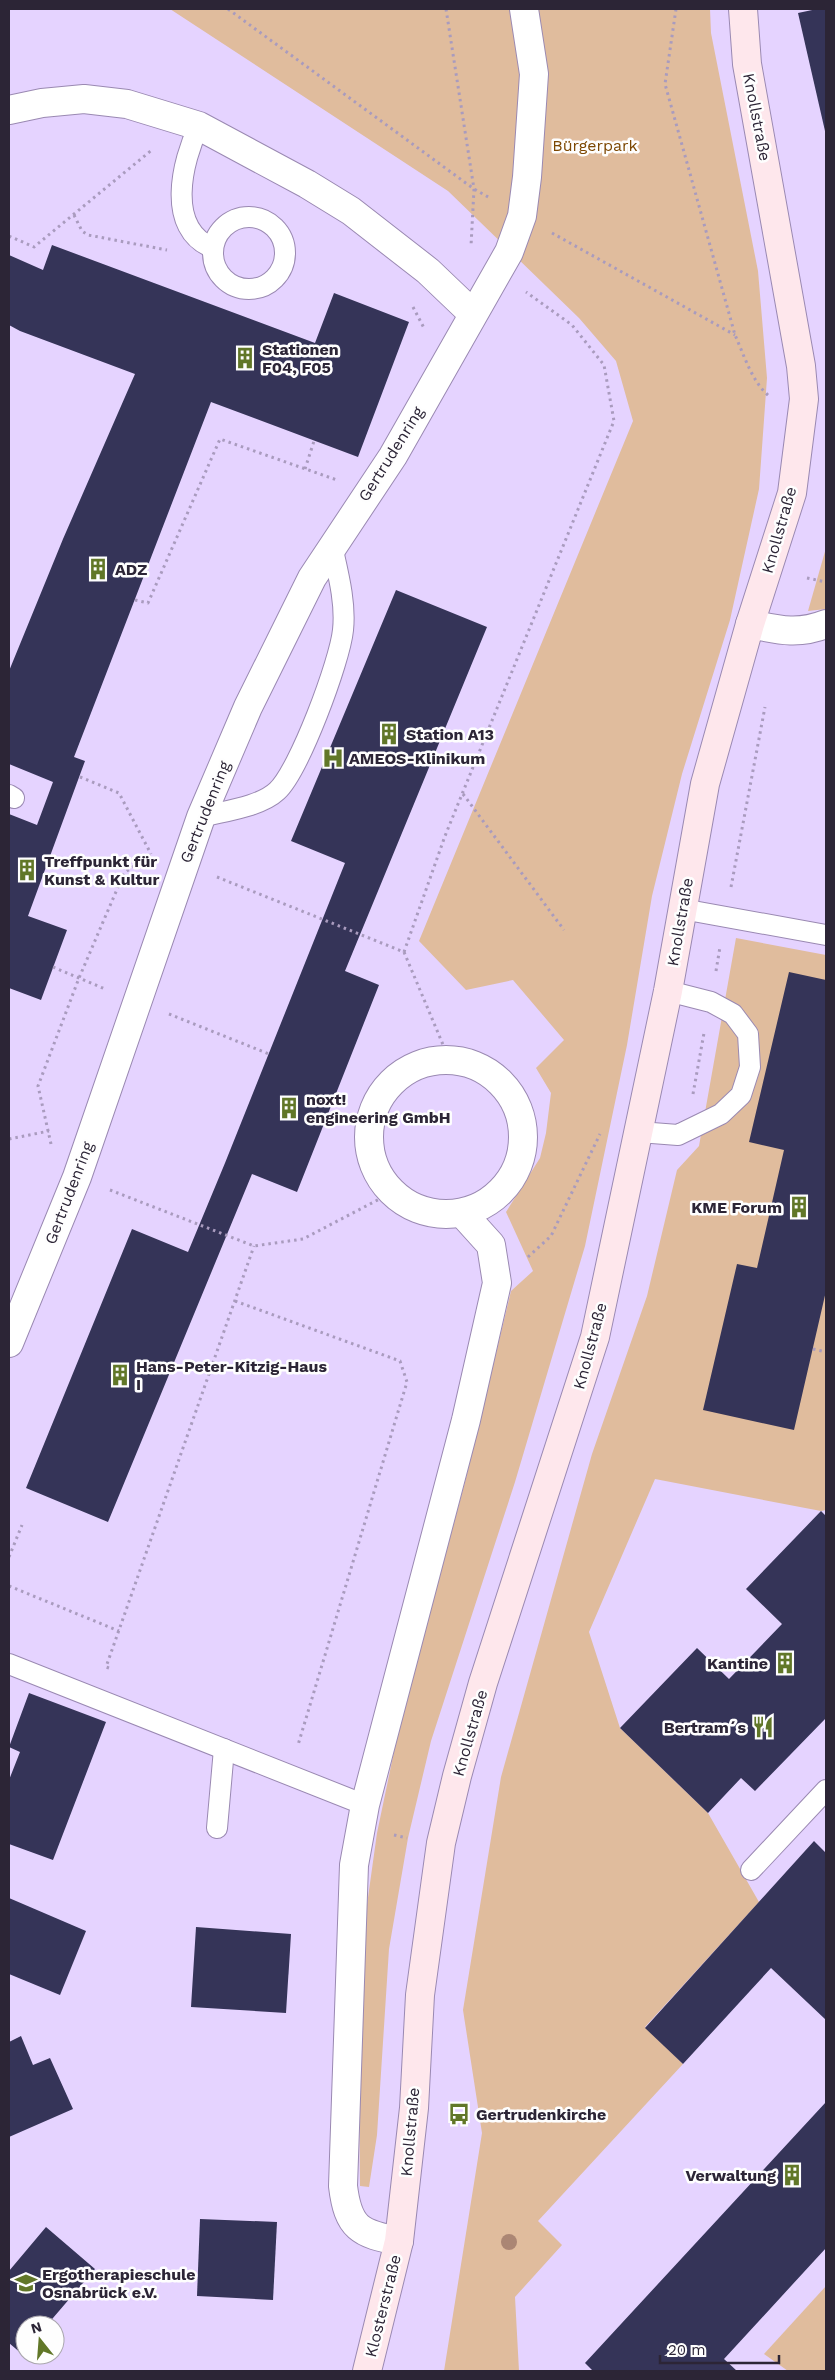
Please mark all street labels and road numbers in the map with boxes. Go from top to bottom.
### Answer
street label: Knollstraße [739,71,775,163]
street label: Gertrudenring [354,403,428,505]
street label: Knollstraße [758,484,800,576]
street label: Gertrudenring [176,758,234,866]
street label: Knollstraße [663,876,697,968]
street label: Gertrudenring [41,1139,97,1247]
street label: Knollstraße [569,1300,611,1392]
street label: Knollstraße [449,1687,491,1779]
street label: Knollstraße [397,2087,423,2177]
street label: Klosterstraße [361,2253,405,2359]

